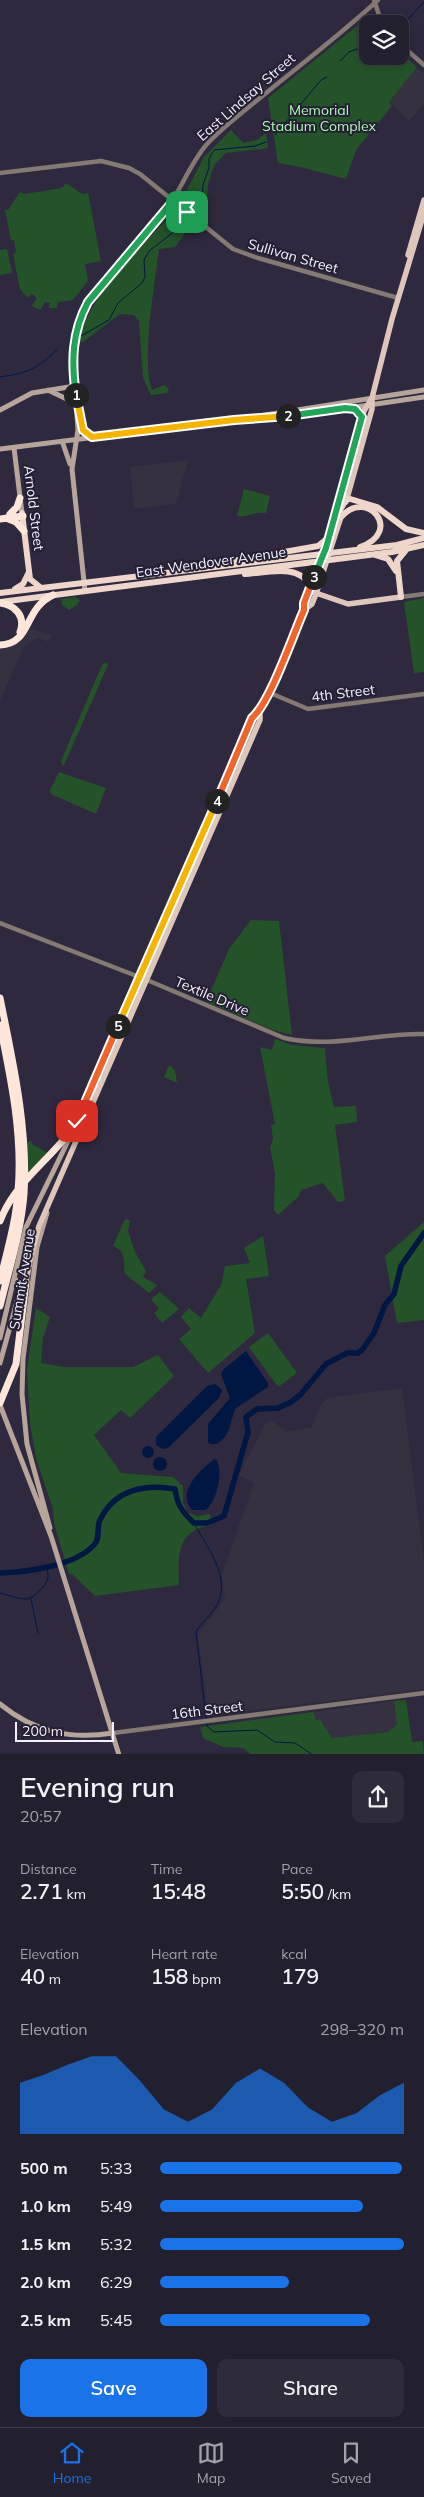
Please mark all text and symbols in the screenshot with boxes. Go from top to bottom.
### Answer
map controls [359,15,409,65]
button: layers [359,15,409,65]
street label: East Lindsay Street [193,49,299,145]
park label: Memorial Stadium Complex [262,101,376,135]
pin [166,191,208,233]
icon: arrive [173,198,201,226]
street label: Sullivan Street [246,235,340,278]
pin: 1 [64,382,88,408]
text: 1 [72,386,81,404]
pin: 2 [276,404,300,428]
text: 2 [284,407,293,425]
street label: Arnold Street [20,464,48,552]
street label: East Wendover Avenue [135,543,287,581]
pin: 3 [302,564,326,590]
text: 3 [310,568,319,586]
street label: 4th Street [310,680,376,706]
pin: 4 [204,788,230,814]
text: 4 [213,792,222,810]
street label: Textile Drive [172,972,252,1020]
pin: 5 [106,1014,130,1038]
text: 5 [114,1017,123,1035]
pin [56,1100,98,1142]
icon: check [63,1107,91,1135]
street label: Summit Avenue [5,1227,39,1331]
street label: 16th Street [170,1697,244,1723]
scale bar [15,1720,114,1743]
text: 200 m [22,1722,63,1740]
text: Evening run [20,1769,175,1804]
button: share [352,1771,404,1823]
text: 20:57 [20,1806,62,1826]
text: Distance [20,1860,77,1878]
text: Time [151,1860,182,1878]
text: Pace [281,1860,313,1878]
text: 2.71 [20,1878,63,1904]
text: 15:48 [151,1878,206,1904]
text: 5:50 [281,1878,324,1904]
text: km [63,1885,86,1903]
text: /km [324,1885,351,1903]
text: Elevation [20,1945,79,1963]
text: Heart rate [151,1945,217,1963]
text: kcal [281,1945,307,1963]
text: 40 [20,1963,45,1989]
text: 158 [151,1963,188,1989]
text: 179 [281,1963,319,1989]
text: m [45,1970,61,1988]
text: bpm [188,1970,221,1988]
text: Elevation [20,2019,88,2039]
text: 298–320 m [320,2019,404,2039]
text: 500 m [20,2158,68,2178]
text: 5:33 [100,2158,132,2178]
text: 1.0 km [20,2196,71,2216]
text: 5:49 [100,2196,132,2216]
text: 1.5 km [20,2234,71,2254]
text: 5:32 [100,2234,132,2254]
text: 2.0 km [20,2272,71,2292]
text: 6:29 [100,2272,132,2292]
text: 2.5 km [20,2310,71,2330]
text: 5:45 [100,2310,132,2330]
button: Save [20,2359,207,2417]
button: Share [217,2359,404,2417]
tab: Home [53,2439,91,2487]
tab: Map [197,2439,226,2487]
tab: Saved [331,2439,371,2487]

